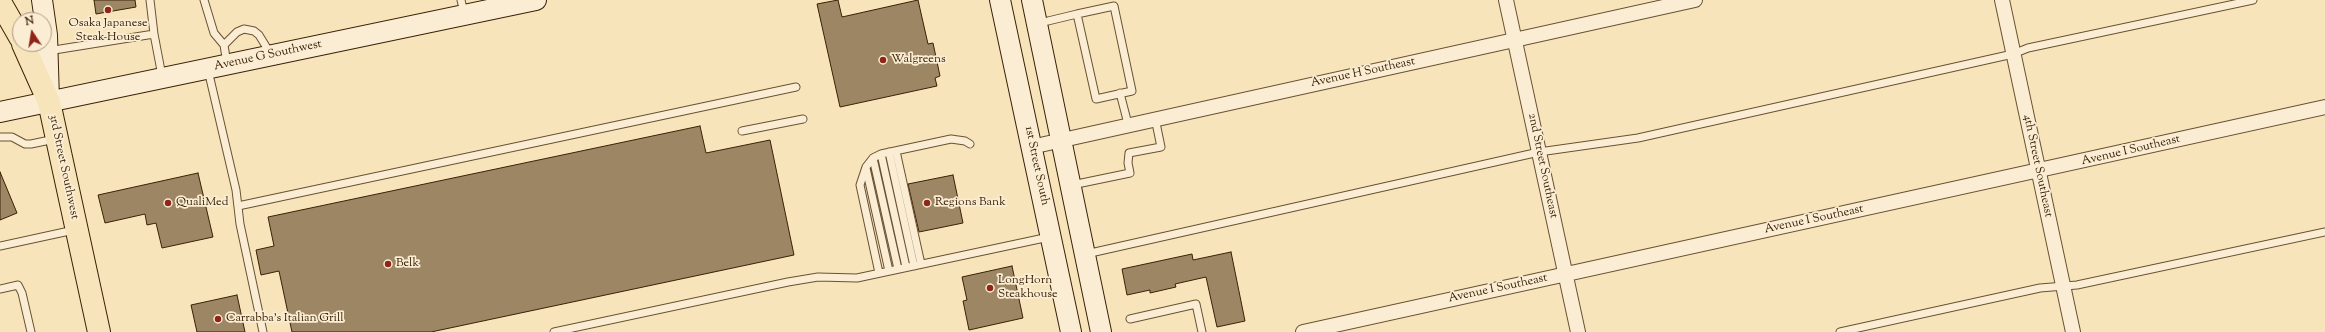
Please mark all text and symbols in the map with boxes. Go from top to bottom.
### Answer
marker: Osaka Japanese Steak House [103,5,113,15]
north arrow [12,12,52,52]
text: N [24,13,36,30]
place label: Osaka Japanese Steak House [68,17,148,45]
street label: Avenue G Southwest [213,38,323,74]
place label: Walgreens [891,53,946,67]
marker: Walgreens [878,55,888,65]
street label: Avenue H Southeast [1310,55,1416,91]
street label: 2nd Street Southeast [1524,112,1560,220]
street label: 3rd Street Southwest [45,113,81,221]
street label: 4th Street Southeast [2019,113,2055,219]
street label: 1st Street South [1021,125,1051,207]
street label: Avenue I Southeast [2080,133,2182,169]
place label: QualiMed [176,196,228,210]
place label: Regions Bank [935,196,1006,210]
marker: QualiMed [163,198,173,208]
marker: Regions Bank [922,198,932,208]
street label: Avenue I Southeast [1763,202,1865,238]
place label: Belk [396,257,419,271]
marker: Belk [383,259,393,269]
street label: Avenue I Southeast [1447,271,1549,307]
place label: LongHorn Steakhouse [998,274,1058,302]
marker: LongHorn Steakhouse [985,283,995,293]
place label: Carrabba's Italian Grill [226,312,344,326]
marker: Carrabba's Italian Grill [213,314,223,324]

